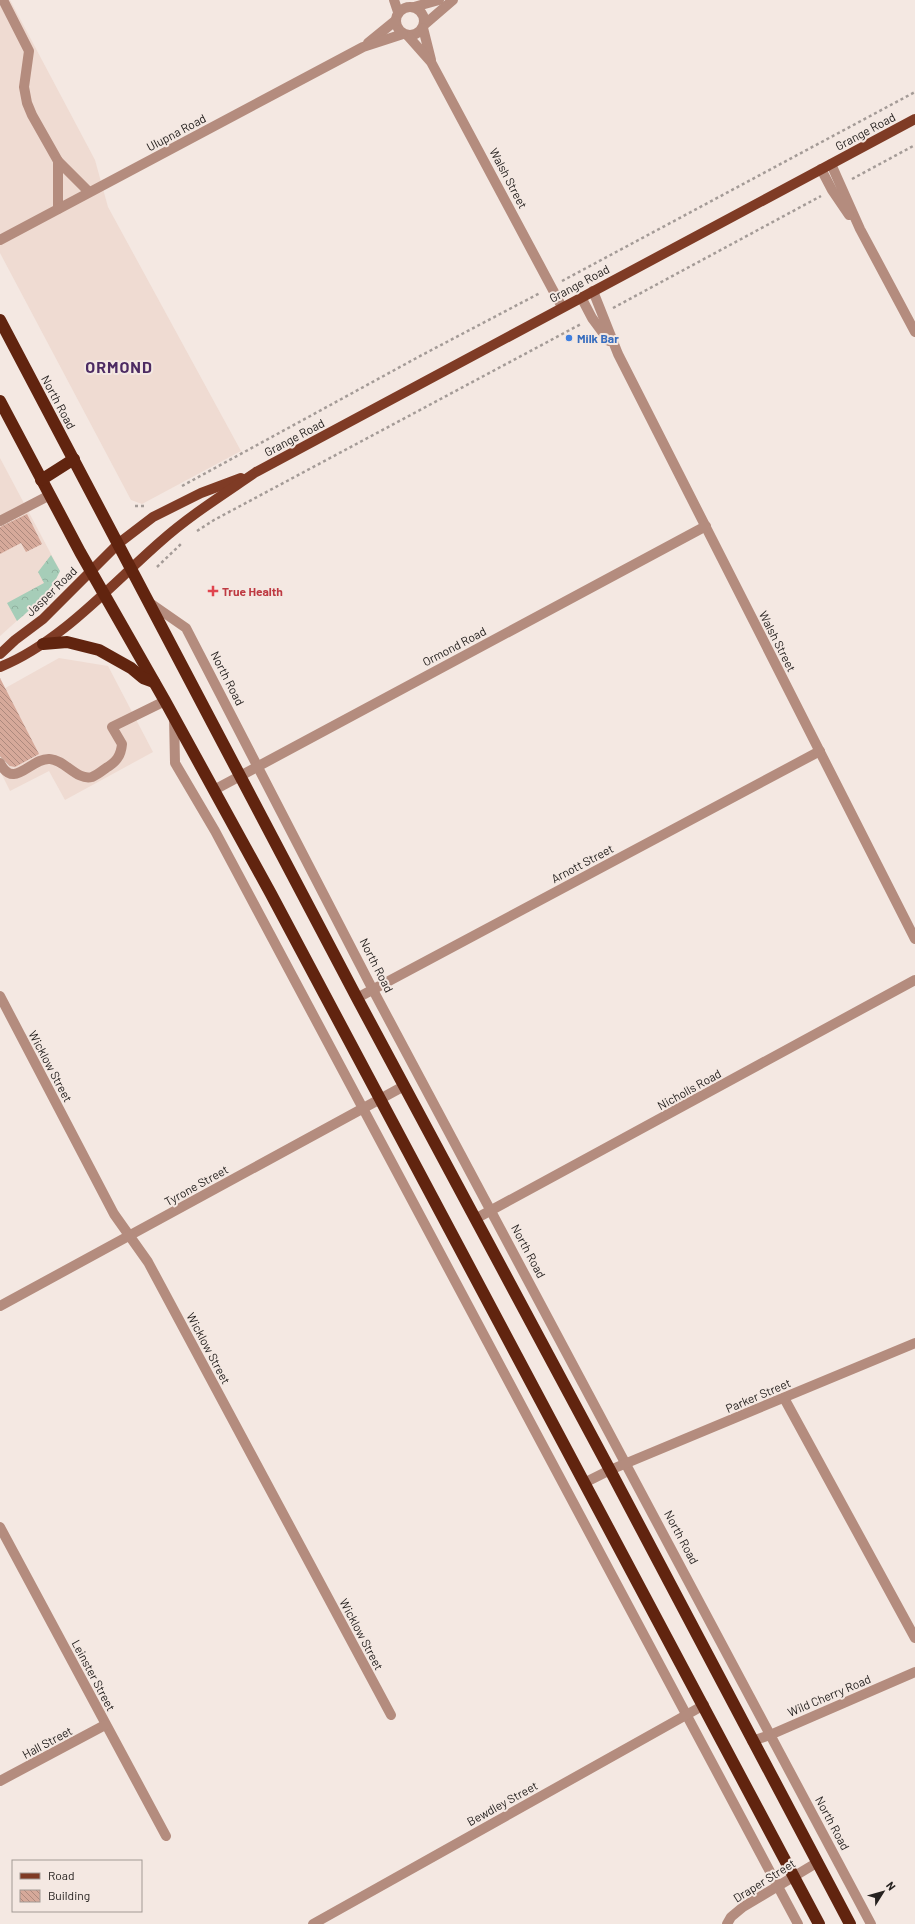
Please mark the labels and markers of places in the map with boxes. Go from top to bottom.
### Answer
place label: Milk Bar [577,331,619,345]
marker: Milk Bar [564,333,574,343]
place label: True Health [222,584,283,598]
marker: True Health [207,585,219,597]

